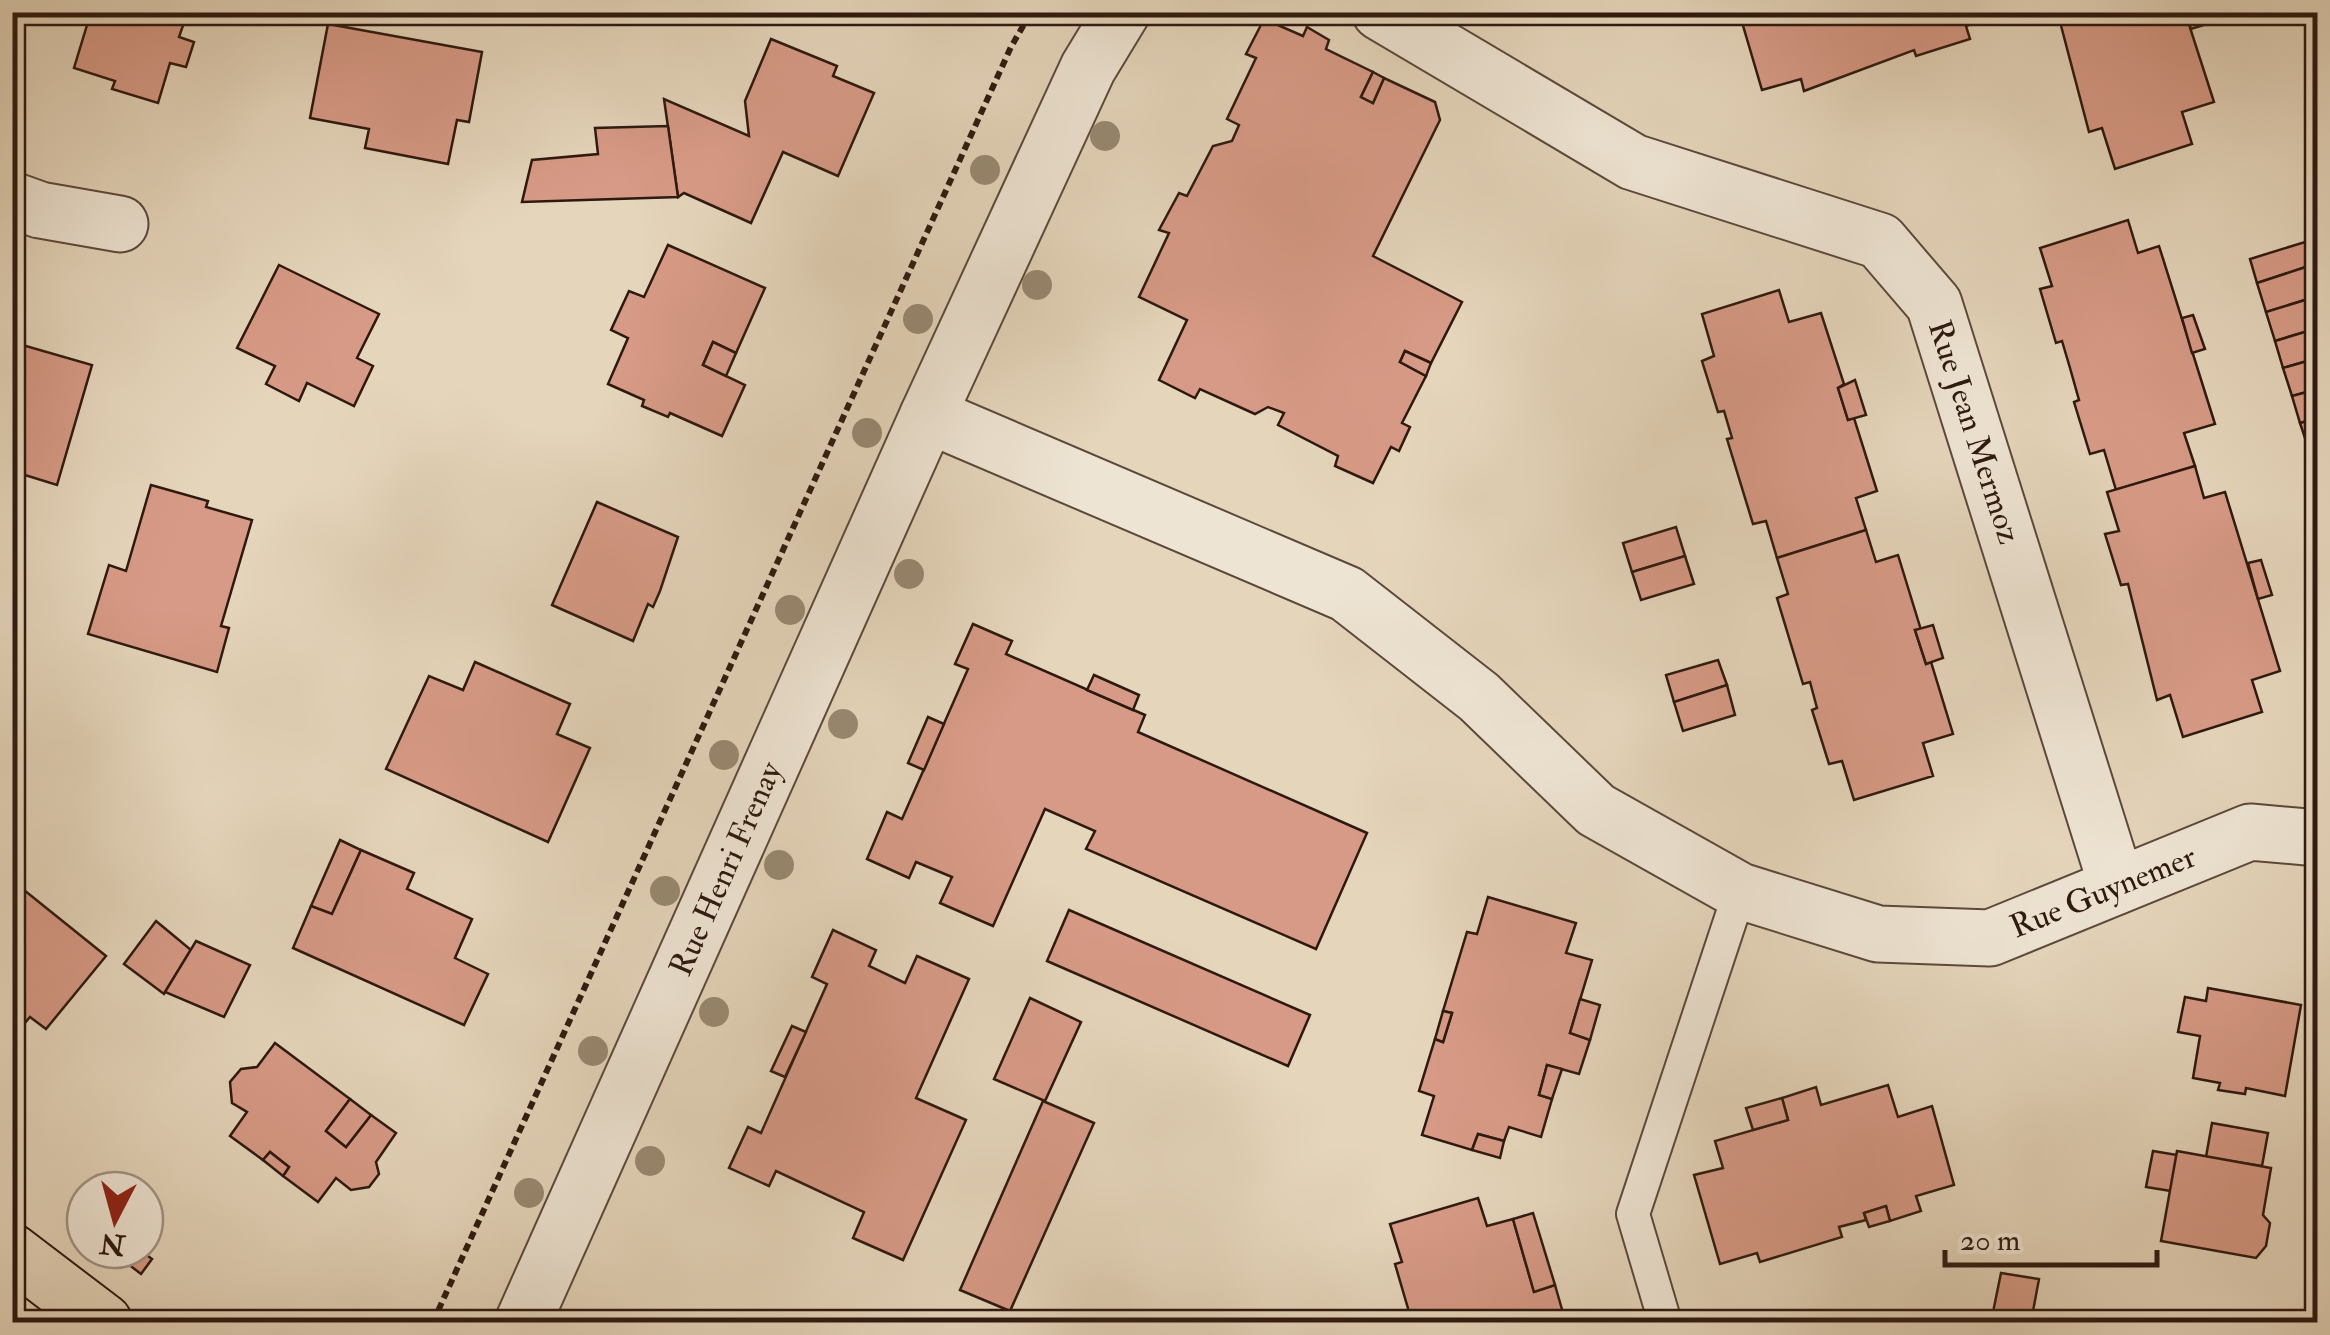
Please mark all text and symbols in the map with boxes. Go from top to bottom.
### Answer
street label: Rue Jean Mermoz [1919,315,2029,549]
street label: Rue Henri Frenay [661,755,791,982]
street label: Rue Guynemer [2004,837,2202,947]
north arrow [65,1170,165,1270]
scale bar [1945,1205,2158,1267]
text: 20 m [1960,1222,2020,1259]
text: N [97,1225,128,1262]

